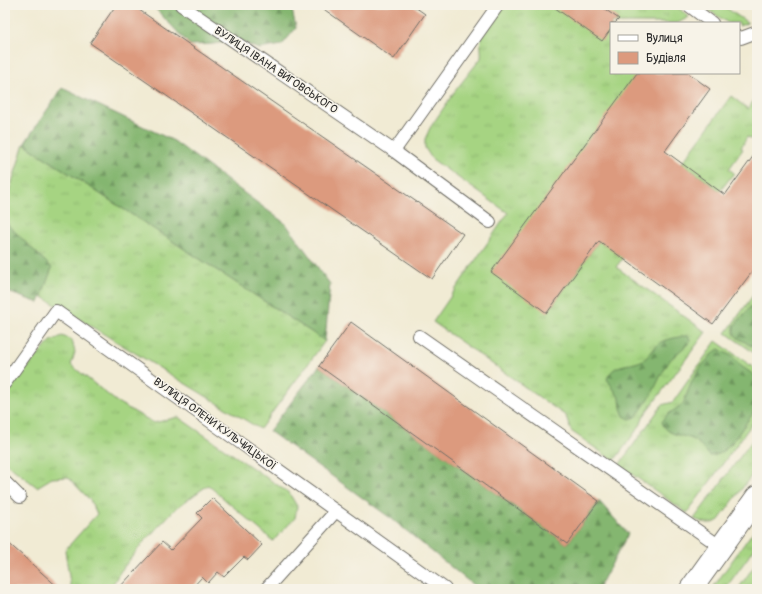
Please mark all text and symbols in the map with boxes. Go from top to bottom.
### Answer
legend [610,22,740,74]
street label: ВУЛИЦЯ ІВАНА ВИГОВСЬКОГО [212,24,340,116]
text: Вулиця [646,31,683,46]
text: Будівля [646,51,686,66]
street label: ВУЛИЦЯ ОЛЕНИ КУЛЬЧИЦЬКОЇ [151,375,279,473]

